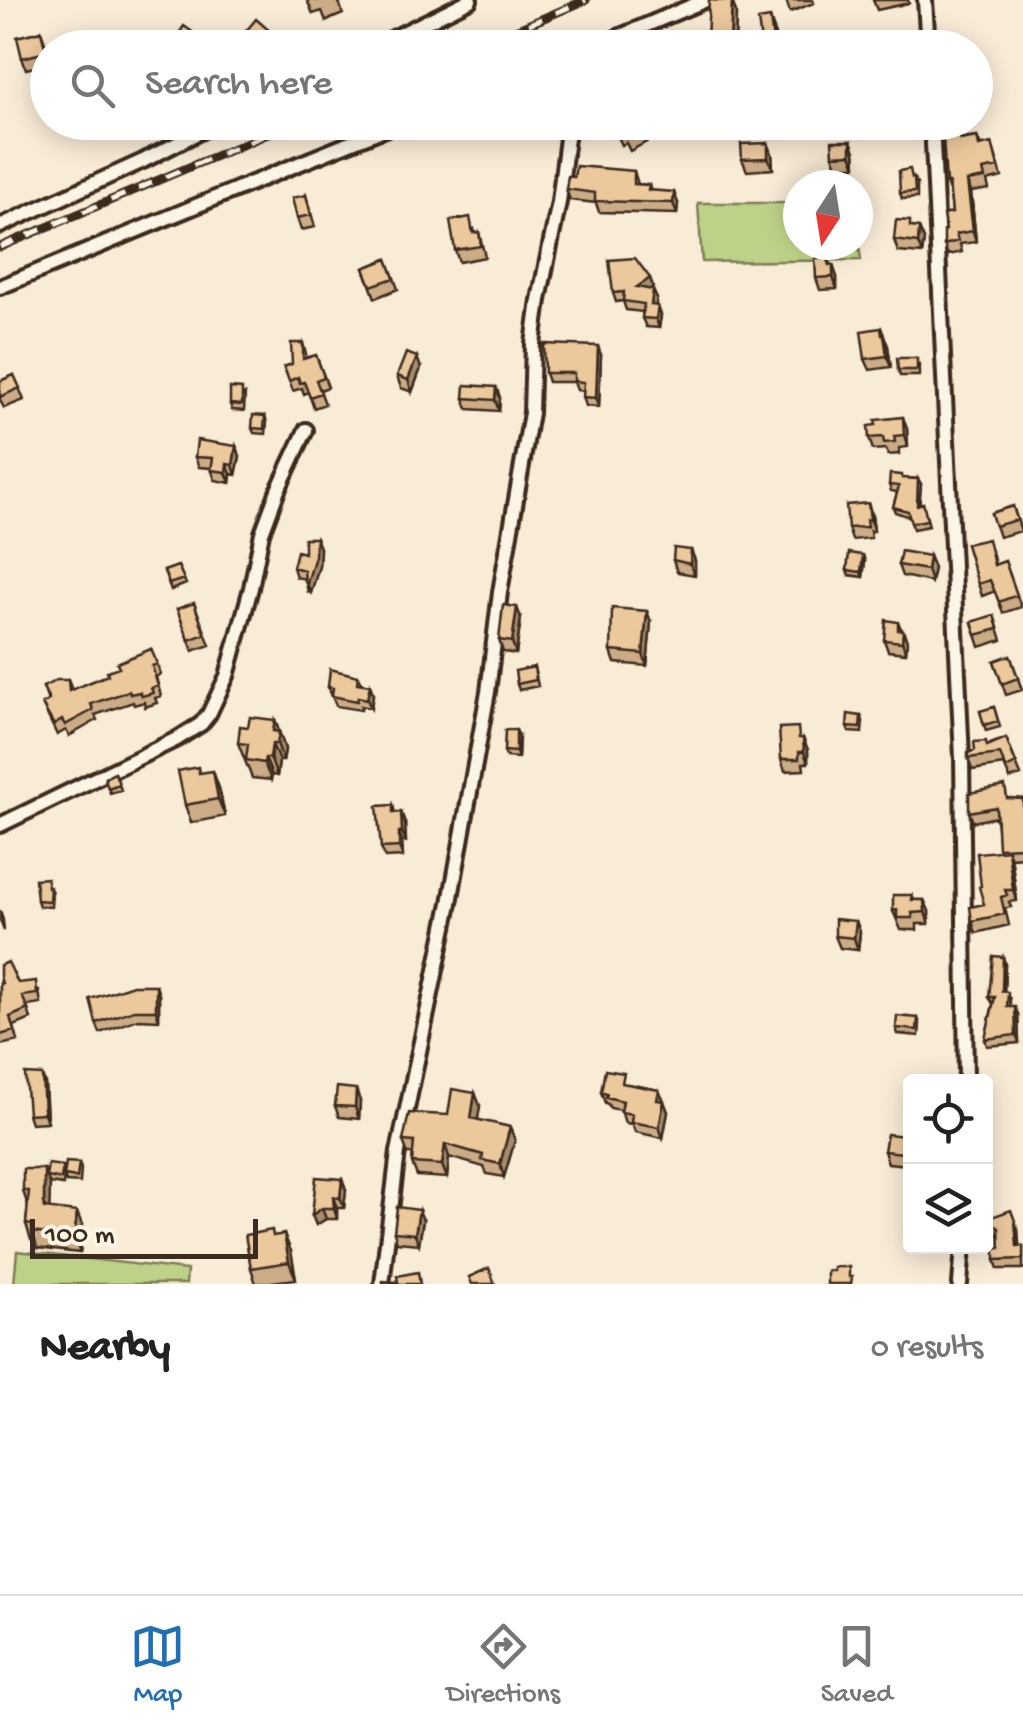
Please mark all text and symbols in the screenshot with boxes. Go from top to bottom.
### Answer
search box [30,30,993,140]
icon: search [65,58,120,113]
text: Search here [145,63,332,107]
north arrow [783,170,873,260]
map controls [903,1074,993,1254]
button: locate [903,1074,993,1164]
button: layers [903,1164,993,1254]
scale bar [30,1214,258,1258]
text: 100 m [45,1220,115,1253]
text: Nearby [40,1325,170,1374]
text: 0 results [871,1330,983,1368]
tab: Map [130,1619,185,1712]
tab: Directions [446,1619,560,1712]
tab: Saved [821,1619,893,1712]

